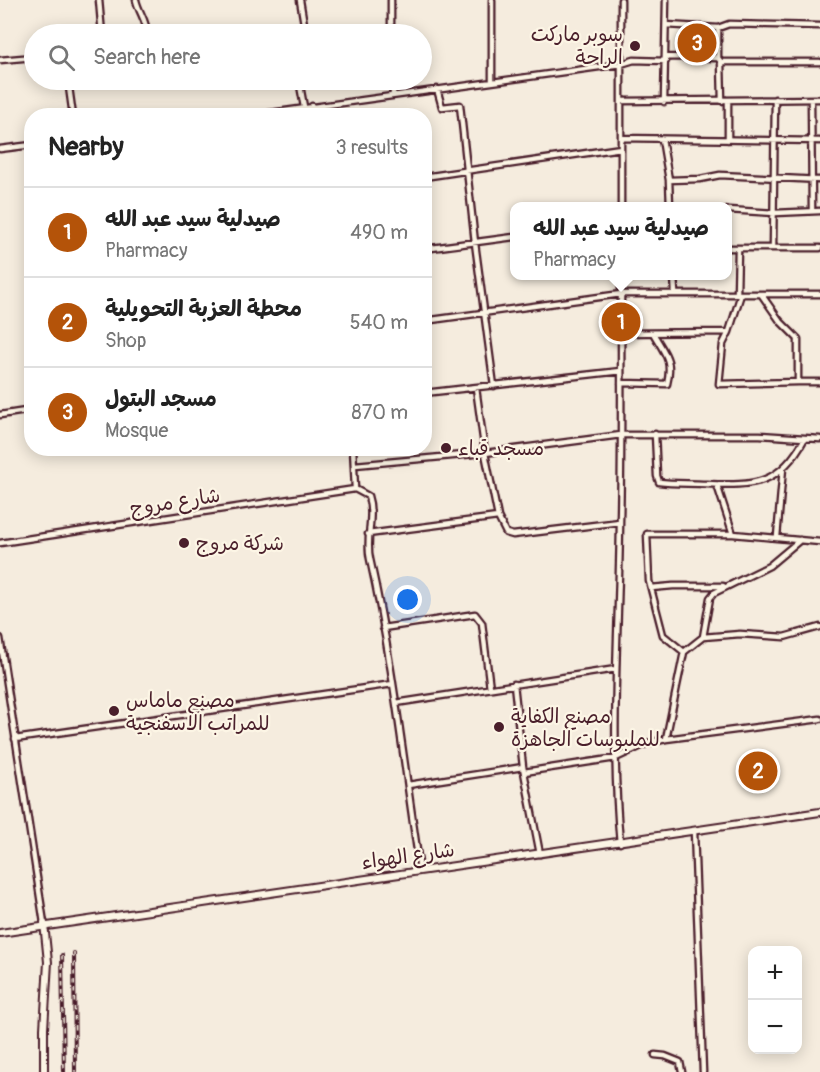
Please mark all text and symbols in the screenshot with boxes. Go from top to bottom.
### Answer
pin: 3 [678,20,716,66]
place label: سوبر ماركت الراحة [531,22,623,70]
search box [24,24,432,90]
marker: سوبر ماركت الراحة [628,39,642,53]
icon: search [45,41,78,74]
text: Search here [93,43,200,71]
text: Nearby [48,131,124,163]
text: 3 results [336,135,408,160]
popup [510,202,732,280]
text: صيدلية سيد عبد الله [105,205,281,233]
text: صيدلية سيد عبد الله [533,214,709,242]
text: 1 [64,220,71,245]
text: 490 m [350,220,408,245]
text: Pharmacy [105,238,188,263]
text: Pharmacy [533,247,616,272]
text: محطة العزبة التحويلية [105,295,302,323]
pin: 1 [602,300,640,344]
text: 2 [62,310,73,335]
text: 540 m [350,310,408,335]
text: Shop [105,328,146,353]
text: مسجد البتول [105,385,217,413]
text: 3 [62,400,73,425]
text: 870 m [352,400,408,425]
text: Mosque [105,418,168,443]
place label: مسجد قباء [458,436,544,461]
marker: مسجد قباء [439,441,453,455]
street label: شارع مروج [128,483,222,522]
place label: شركة مروج [196,531,284,557]
marker: شركة مروج [177,536,191,550]
your location [393,585,422,614]
place label: مصنع ماماس للمراتب الاسفنجية [126,688,270,736]
marker: مصنع ماماس للمراتب الاسفنجية [107,704,121,718]
place label: مصنع الكفاية للملبوسات الجاهزة [511,704,660,753]
marker: مصنع الكفاية للملبوسات الجاهزة [492,720,506,734]
pin: 2 [738,748,777,794]
street label: شارع الهواء [360,837,456,876]
map controls [748,946,802,1054]
button: + [748,946,802,1000]
button: − [748,1000,802,1054]

